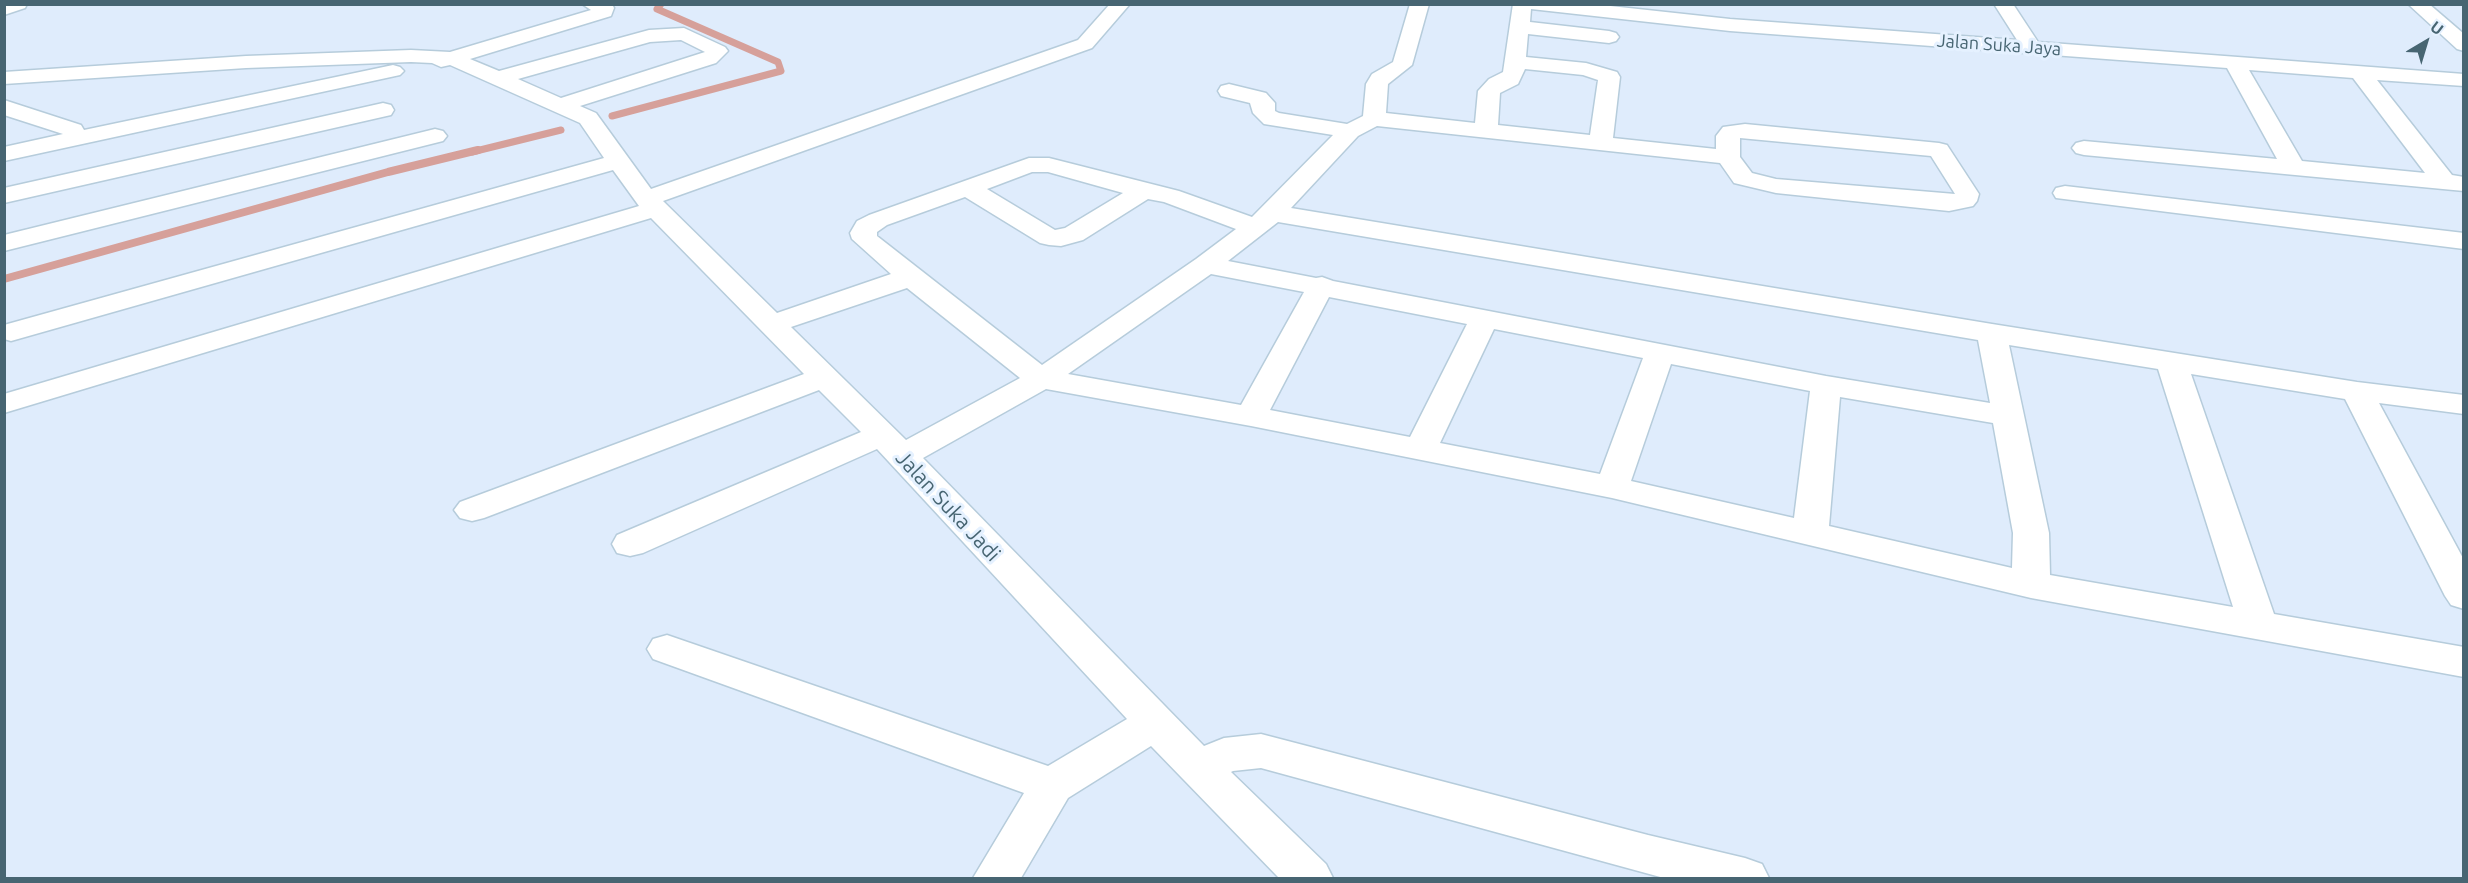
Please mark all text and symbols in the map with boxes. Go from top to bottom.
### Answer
north arrow [2396,12,2456,72]
text: U [2427,17,2447,38]
street label: Jalan Suka Jaya [1936,30,2062,60]
street label: Jalan Suka Jadi [890,445,1006,567]

